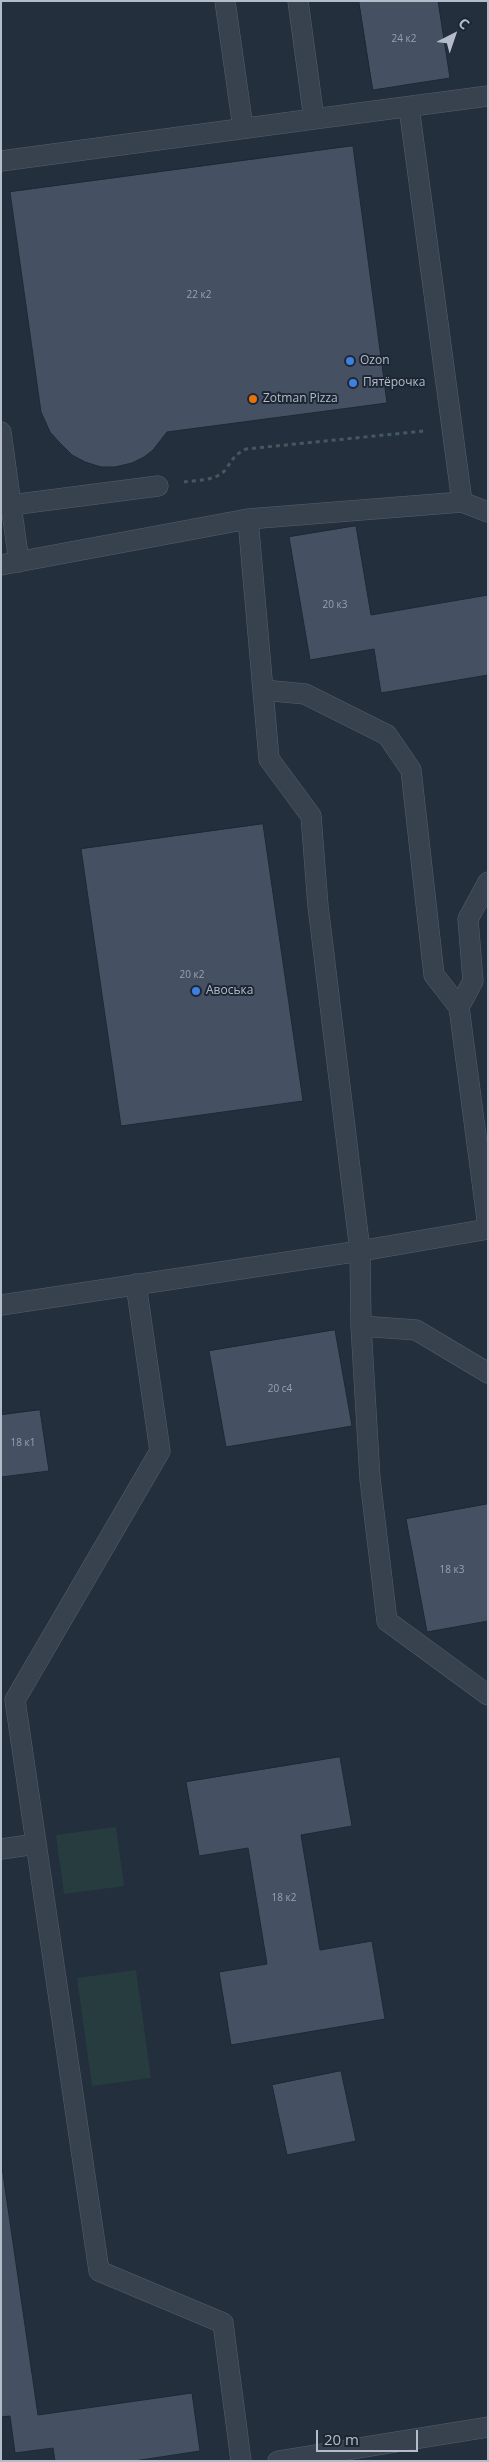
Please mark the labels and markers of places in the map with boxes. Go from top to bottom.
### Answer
place label: Ozon [360,354,390,368]
marker: Ozon [344,355,356,367]
place label: Пятёрочка [363,376,425,390]
marker: Пятёрочка [347,377,359,389]
place label: Zotman Pizza [263,392,338,406]
marker: Zotman Pizza [247,393,259,405]
place label: Авоська [206,984,253,998]
marker: Авоська [190,985,202,997]

